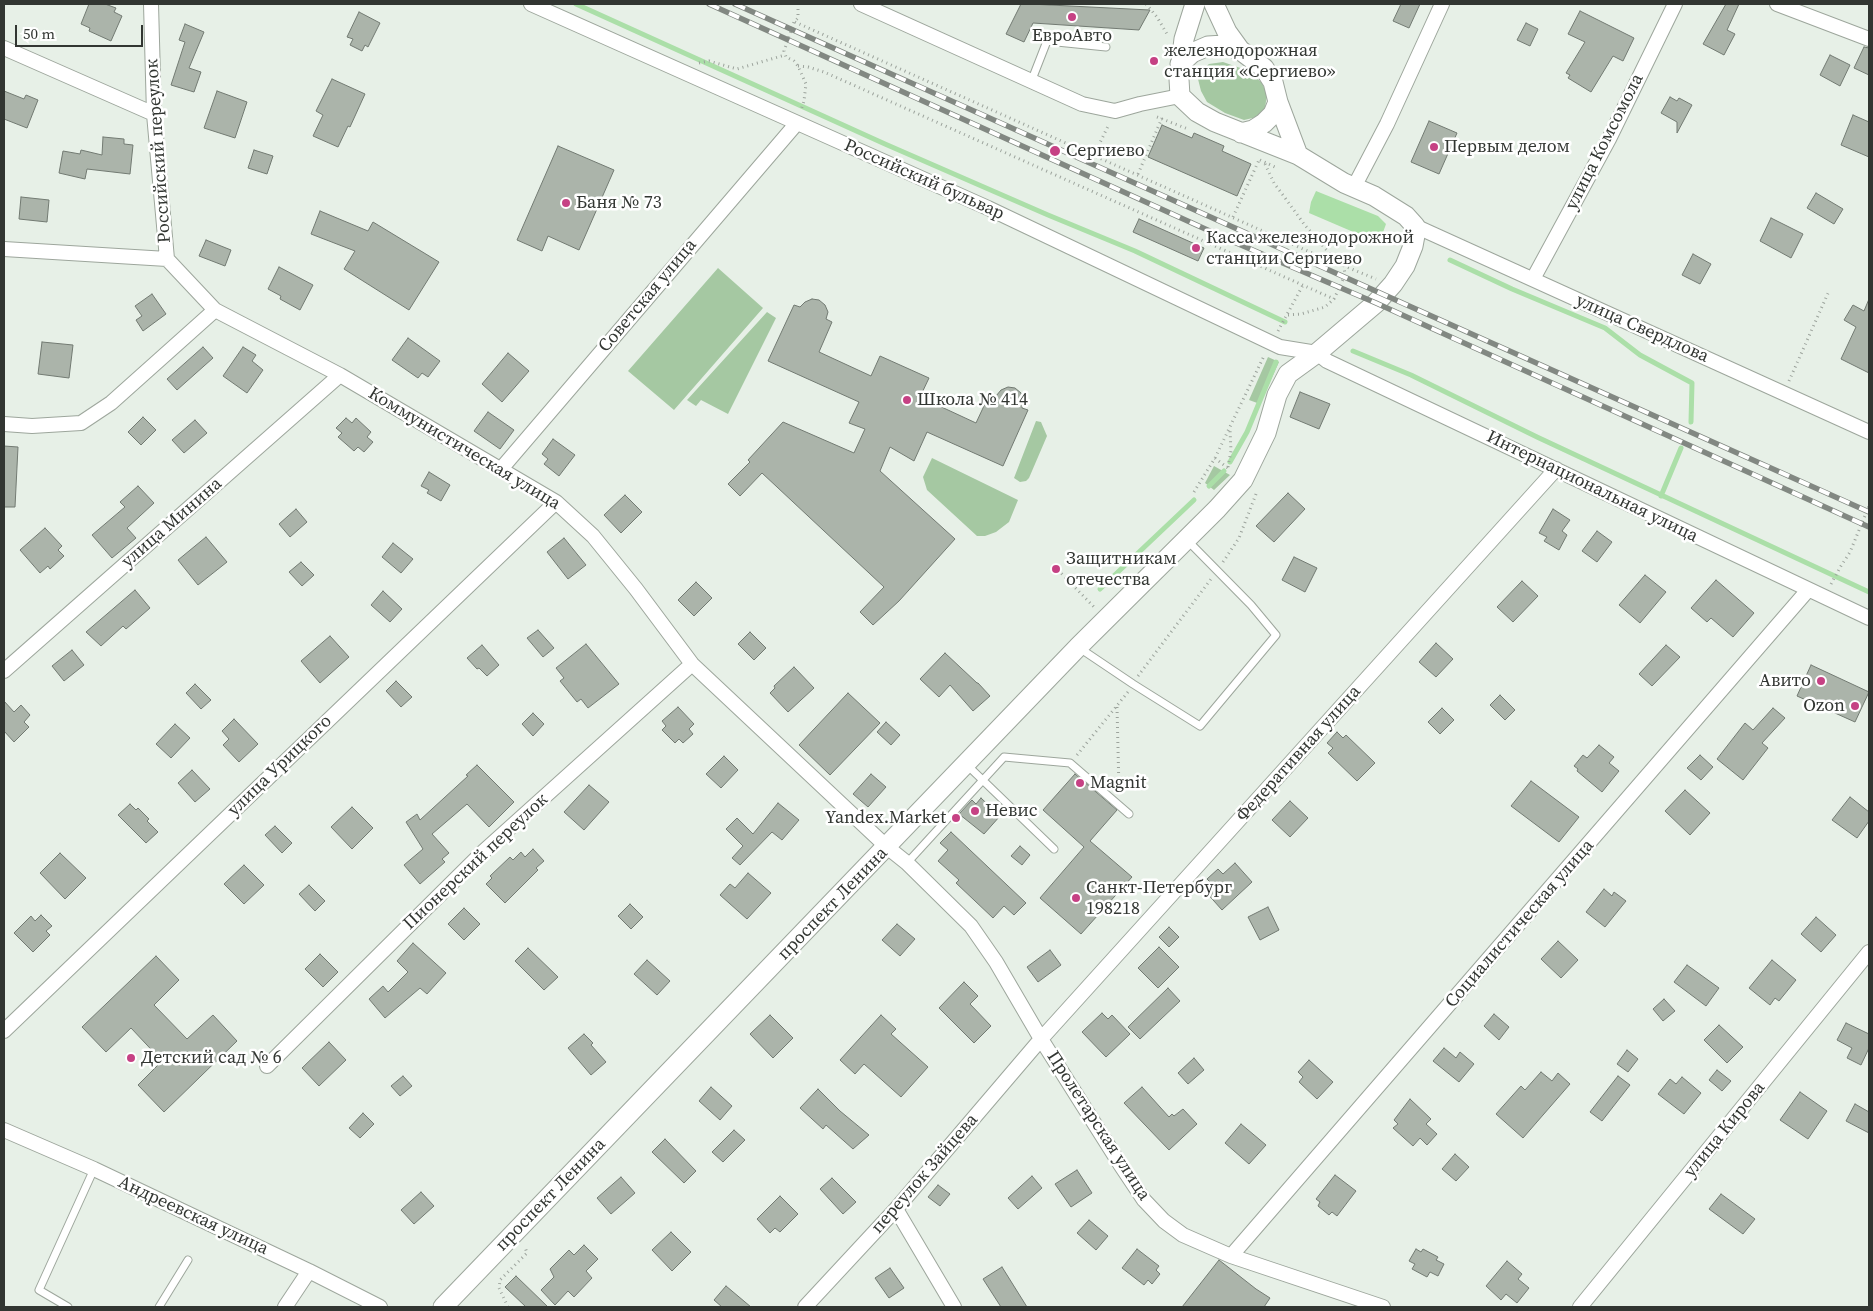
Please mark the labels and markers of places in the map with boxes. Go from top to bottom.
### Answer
marker: ЕвроАвто [1066,11,1078,23]
place label: ЕвроАвто [1032,25,1112,47]
place label: железнодорожная станция «Сергиево» [1164,40,1336,82]
marker: железнодорожная станция «Сергиево» [1148,55,1160,67]
place label: Первым делом [1444,136,1570,158]
place label: Сергиево [1066,140,1145,162]
marker: Первым делом [1428,141,1440,153]
marker: Сергиево [1048,144,1062,158]
place label: Баня № 73 [576,192,662,214]
marker: Баня № 73 [560,197,572,209]
place label: Касса железнодорожной станции Сергиево [1206,227,1414,270]
marker: Касса железнодорожной станции Сергиево [1190,242,1202,254]
place label: Школа № 414 [917,389,1028,411]
marker: Школа № 414 [901,394,913,406]
place label: Защитникам отечества [1066,548,1176,590]
marker: Защитникам отечества [1050,563,1062,575]
place label: Авито [1759,670,1811,692]
marker: Авито [1815,675,1827,687]
place label: Ozon [1803,695,1845,717]
marker: Ozon [1849,700,1861,712]
place label: Magnit [1090,772,1146,794]
marker: Magnit [1074,777,1086,789]
place label: Невис [985,800,1038,822]
marker: Невис [969,805,981,817]
place label: Yandex.Market [825,807,946,829]
marker: Yandex.Market [950,812,962,824]
place label: Санкт-Петербург 198218 [1086,877,1232,920]
marker: Санкт-Петербург 198218 [1070,892,1082,904]
place label: Детский сад № 6 [141,1047,282,1069]
marker: Детский сад № 6 [125,1052,137,1064]

